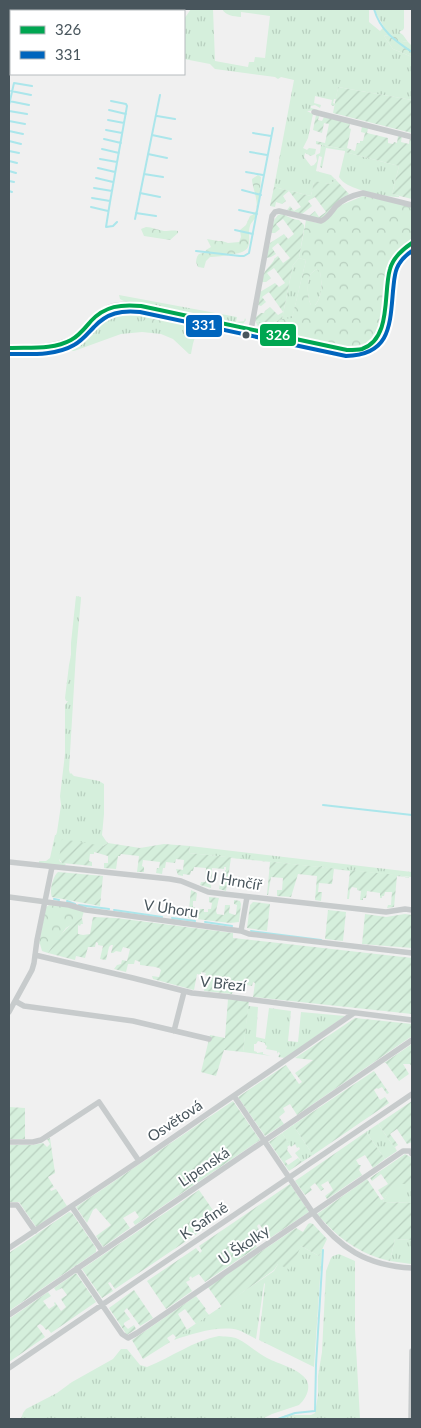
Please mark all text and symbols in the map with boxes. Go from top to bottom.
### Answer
legend [10,10,185,75]
text: 326 [55,20,81,38]
text: 331 [55,45,81,63]
line badge: 331 [185,314,223,338]
text: 331 [192,316,216,333]
line badge: 326 [259,323,297,347]
text: 326 [266,326,290,343]
unlabelled marker [241,330,251,340]
street label: U Hrnčíř [205,867,264,893]
street label: V Úhoru [143,895,200,921]
street label: V Březí [199,972,249,995]
street label: Osvětová [144,1095,205,1145]
street label: Lipenská [175,1143,232,1190]
street label: K Safině [176,1198,231,1243]
street label: U Školky [215,1220,273,1268]

